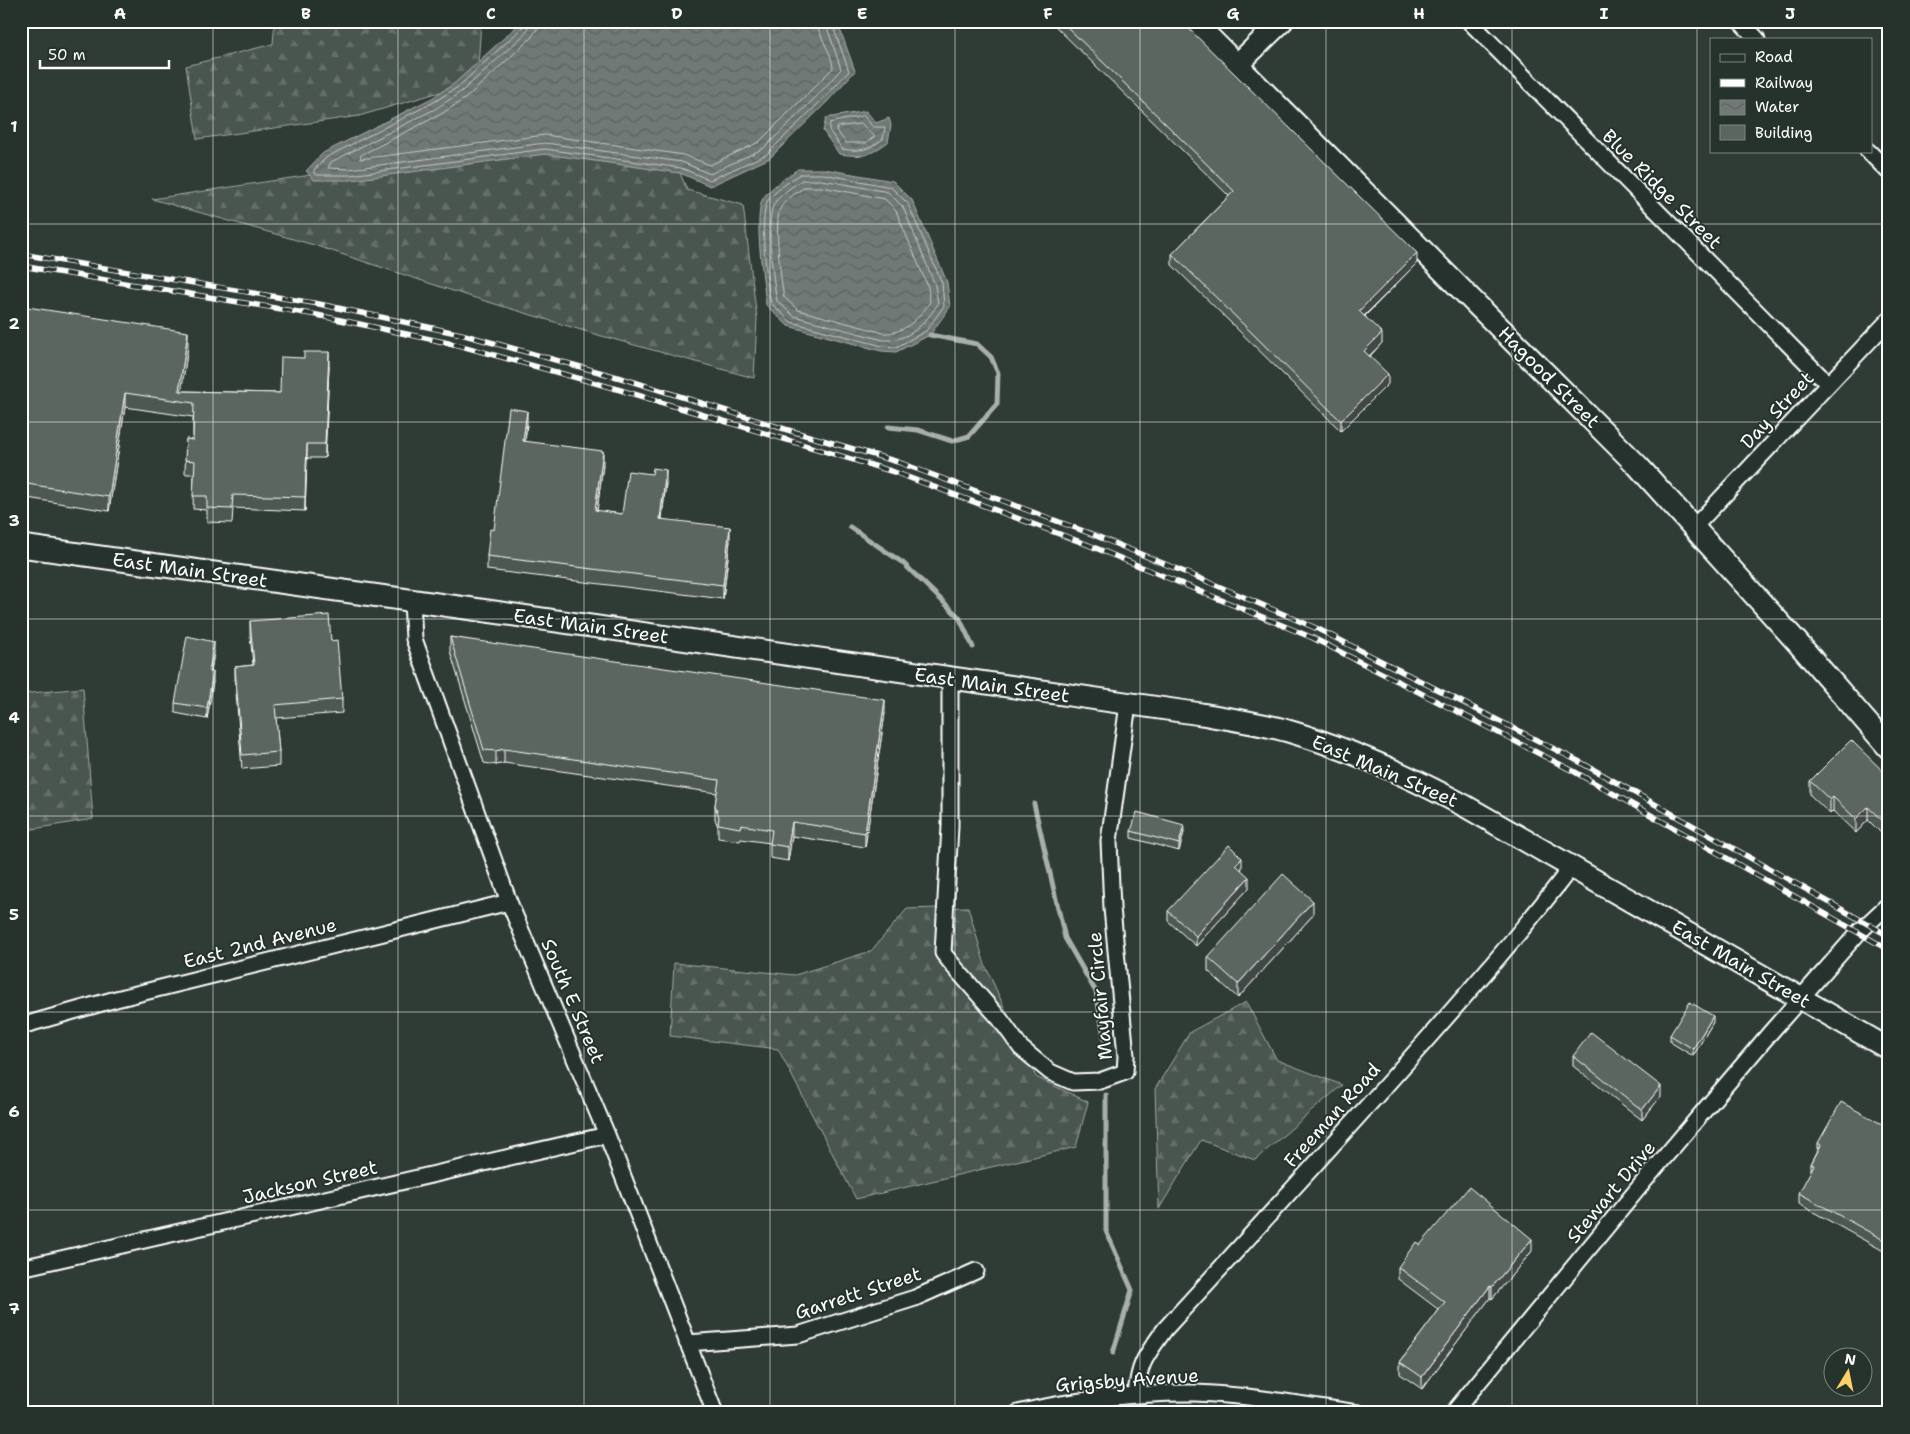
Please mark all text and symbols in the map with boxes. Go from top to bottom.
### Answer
text: A [114,3,126,24]
text: B [301,3,311,24]
text: C [486,3,496,24]
text: D [671,3,683,24]
text: E [857,3,867,24]
text: F [1043,3,1053,24]
text: G [1227,3,1240,24]
text: H [1413,3,1425,24]
text: I [1600,3,1609,24]
text: J [1785,3,1795,24]
scale bar [40,38,169,70]
legend [1710,38,1872,152]
text: 50 m [48,45,86,65]
text: Road [1755,47,1793,67]
text: Railway [1755,73,1813,93]
text: Water [1755,97,1799,117]
text: 1 [10,116,18,137]
text: Building [1755,123,1812,143]
street label: Blue Ridge Street [1597,124,1727,254]
text: 2 [8,313,20,334]
street label: Hagood Street [1493,321,1605,433]
street label: Day Street [1735,366,1819,454]
text: 3 [8,510,20,531]
street label: East Main Street [111,547,269,593]
street label: East Main Street [512,603,670,649]
street label: East Main Street [913,662,1071,708]
text: 4 [8,707,20,728]
street label: East Main Street [1308,729,1462,813]
text: 5 [9,904,19,925]
street label: East 2nd Avenue [181,912,339,974]
street label: East Main Street [1667,914,1815,1014]
street label: Mayfair Circle [1082,931,1118,1061]
street label: South E Street [535,935,611,1067]
street label: Freeman Road [1278,1057,1386,1173]
text: 6 [8,1101,20,1122]
street label: Stewart Drive [1561,1136,1661,1248]
street label: Jackson Street [240,1154,380,1210]
street label: Garrett Street [792,1261,924,1325]
text: 7 [8,1298,20,1319]
north arrow [1822,1346,1872,1396]
text: N [1843,1349,1857,1369]
street label: Grigsby Avenue [1054,1363,1200,1397]

